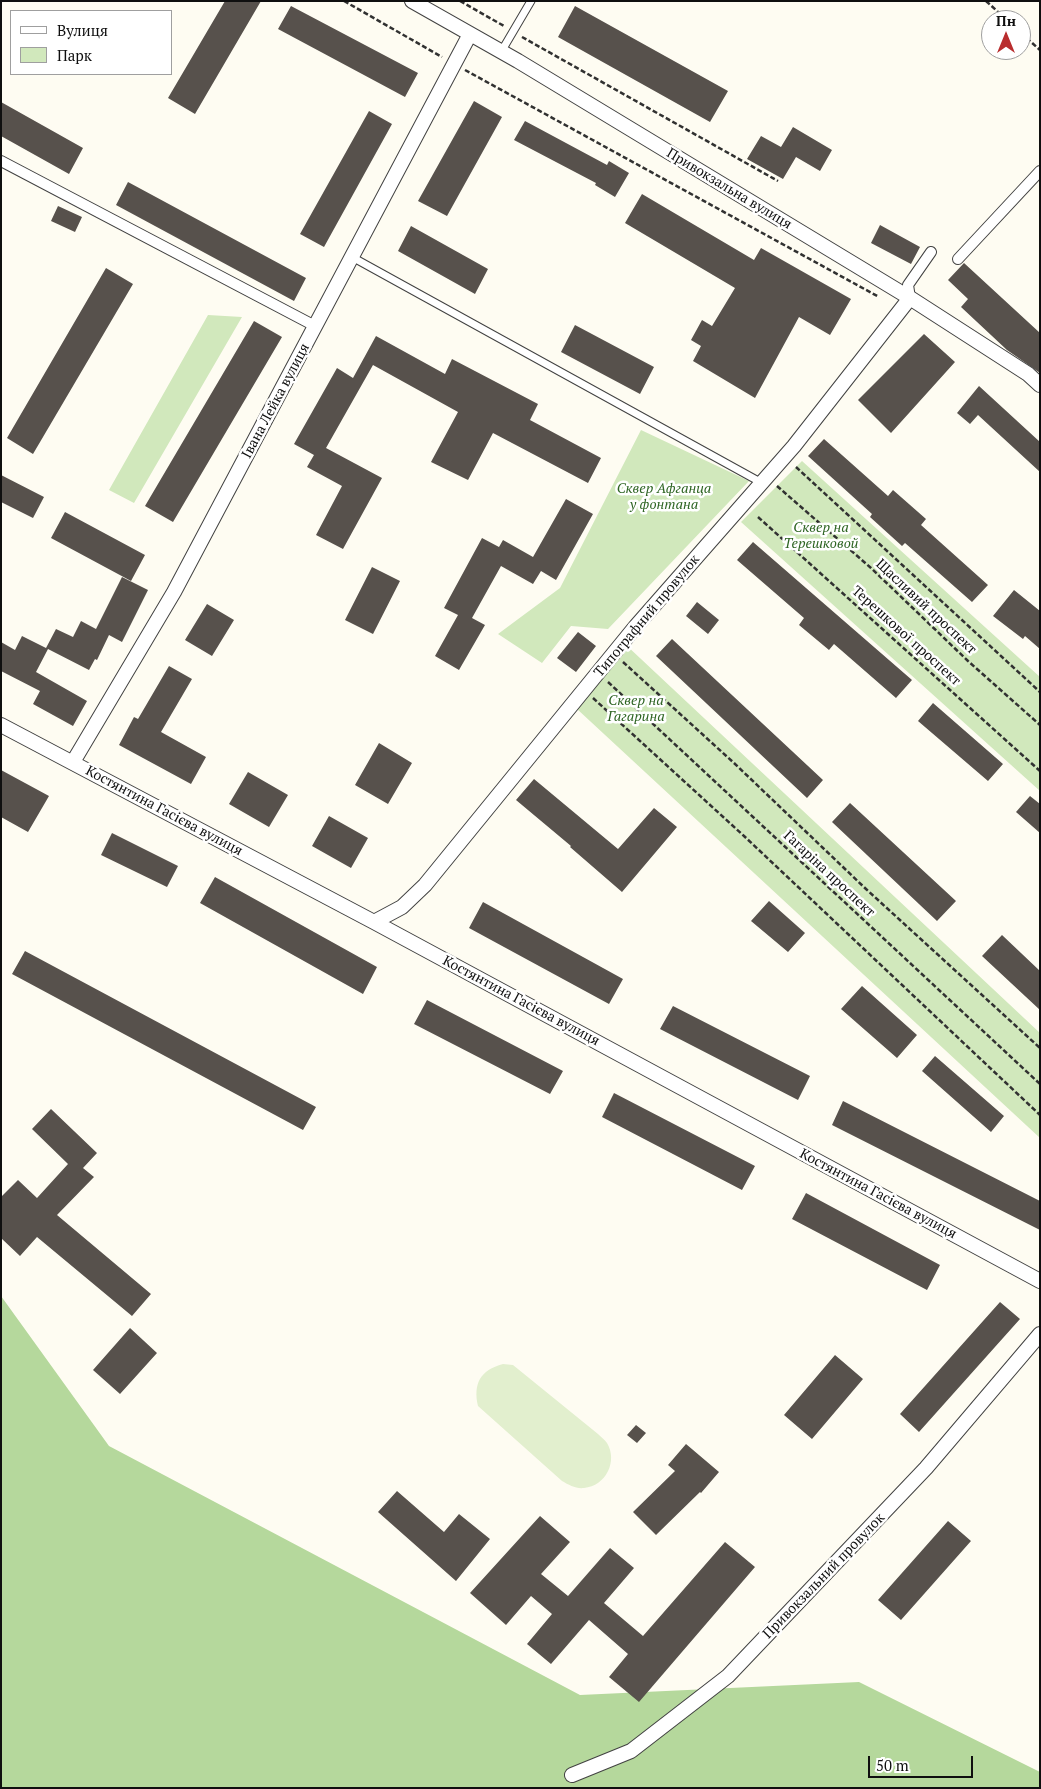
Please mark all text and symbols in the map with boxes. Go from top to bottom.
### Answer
legend [10,10,172,75]
north arrow [981,10,1031,60]
text: Пн [996,11,1016,30]
text: Вулиця [57,20,108,40]
text: Парк [57,45,92,65]
street label: Привокзальна вулиця [663,145,795,233]
street label: Івана Лейка вулиця [239,341,313,461]
park label: Сквер Афганца у фонтана [617,481,711,514]
park label: Сквер на Терешковой [784,520,858,552]
street label: Типографний провулок [591,551,703,681]
street label: Щасливий проспект [872,556,980,658]
street label: Терешкової проспект [848,583,964,689]
park label: Сквер на Гагарина [607,693,665,726]
street label: Костянтина Гасієва вулиця [83,762,245,860]
street label: Гагаріна проспект [780,827,878,921]
street label: Костянтина Гасієва вулиця [440,952,602,1050]
street label: Костянтина Гасієва вулиця [797,1145,959,1243]
street label: Привокзальний провулок [760,1510,888,1642]
scale bar [871,1746,976,1778]
text: 50 m [876,1755,909,1775]

